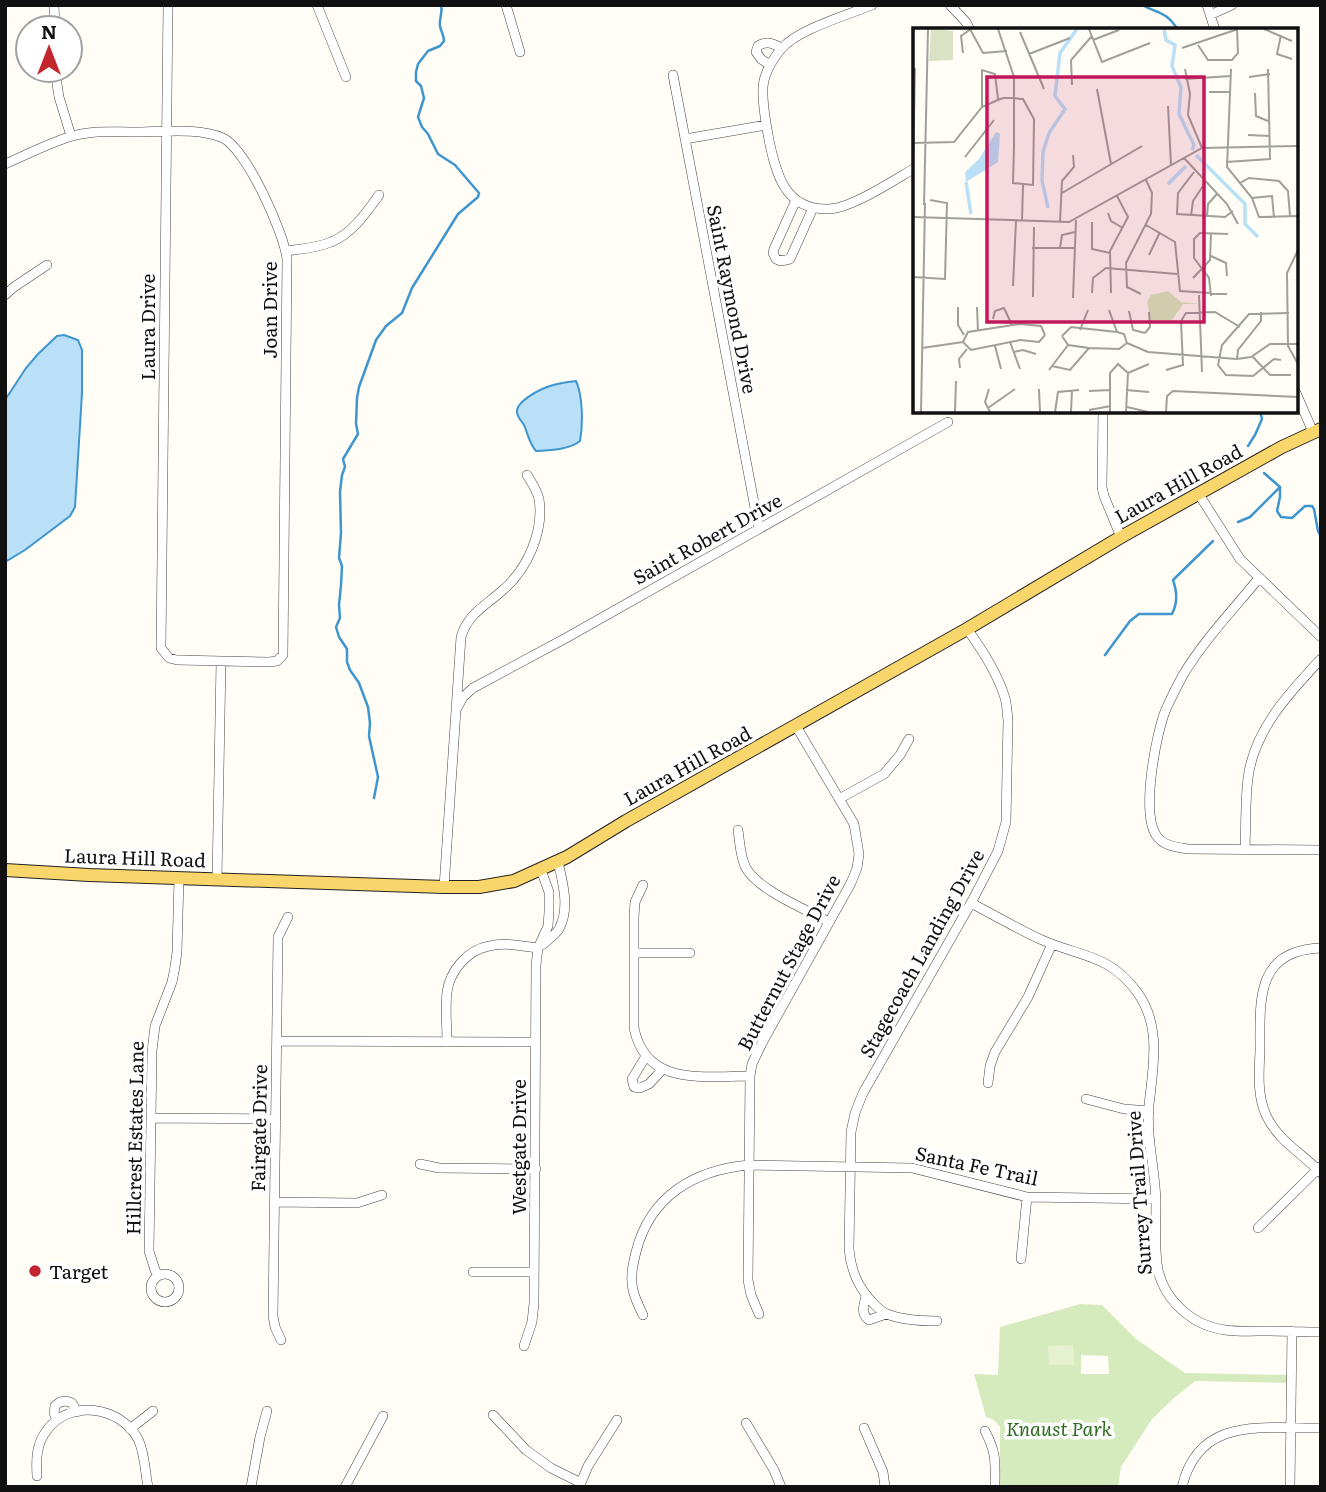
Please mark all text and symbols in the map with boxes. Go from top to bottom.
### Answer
north arrow [14,14,84,84]
text: N [41,17,57,45]
inset map [913,28,1298,413]
street label: Saint Raymond Drive [701,202,765,396]
street label: Joan Drive [255,261,283,359]
street label: Laura Drive [133,273,161,380]
street label: Laura Hill Road [1109,436,1247,530]
street label: Saint Robert Drive [627,485,787,591]
street label: Laura Hill Road [618,718,756,812]
street label: Laura Hill Road [64,841,207,873]
street label: Stagecoach Landing Drive [852,843,990,1062]
street label: Butternut Stage Drive [730,869,846,1055]
street label: Hillcrest Estates Lane [118,1041,150,1235]
street label: Fairgate Drive [243,1064,273,1192]
street label: Westgate Drive [504,1079,532,1215]
street label: Surrey Trail Drive [1118,1110,1158,1276]
street label: Santa Fe Trail [913,1138,1041,1192]
place label: Target [49,1257,109,1285]
marker: Target [27,1263,43,1279]
park label: Knaust Park [1006,1414,1112,1442]

